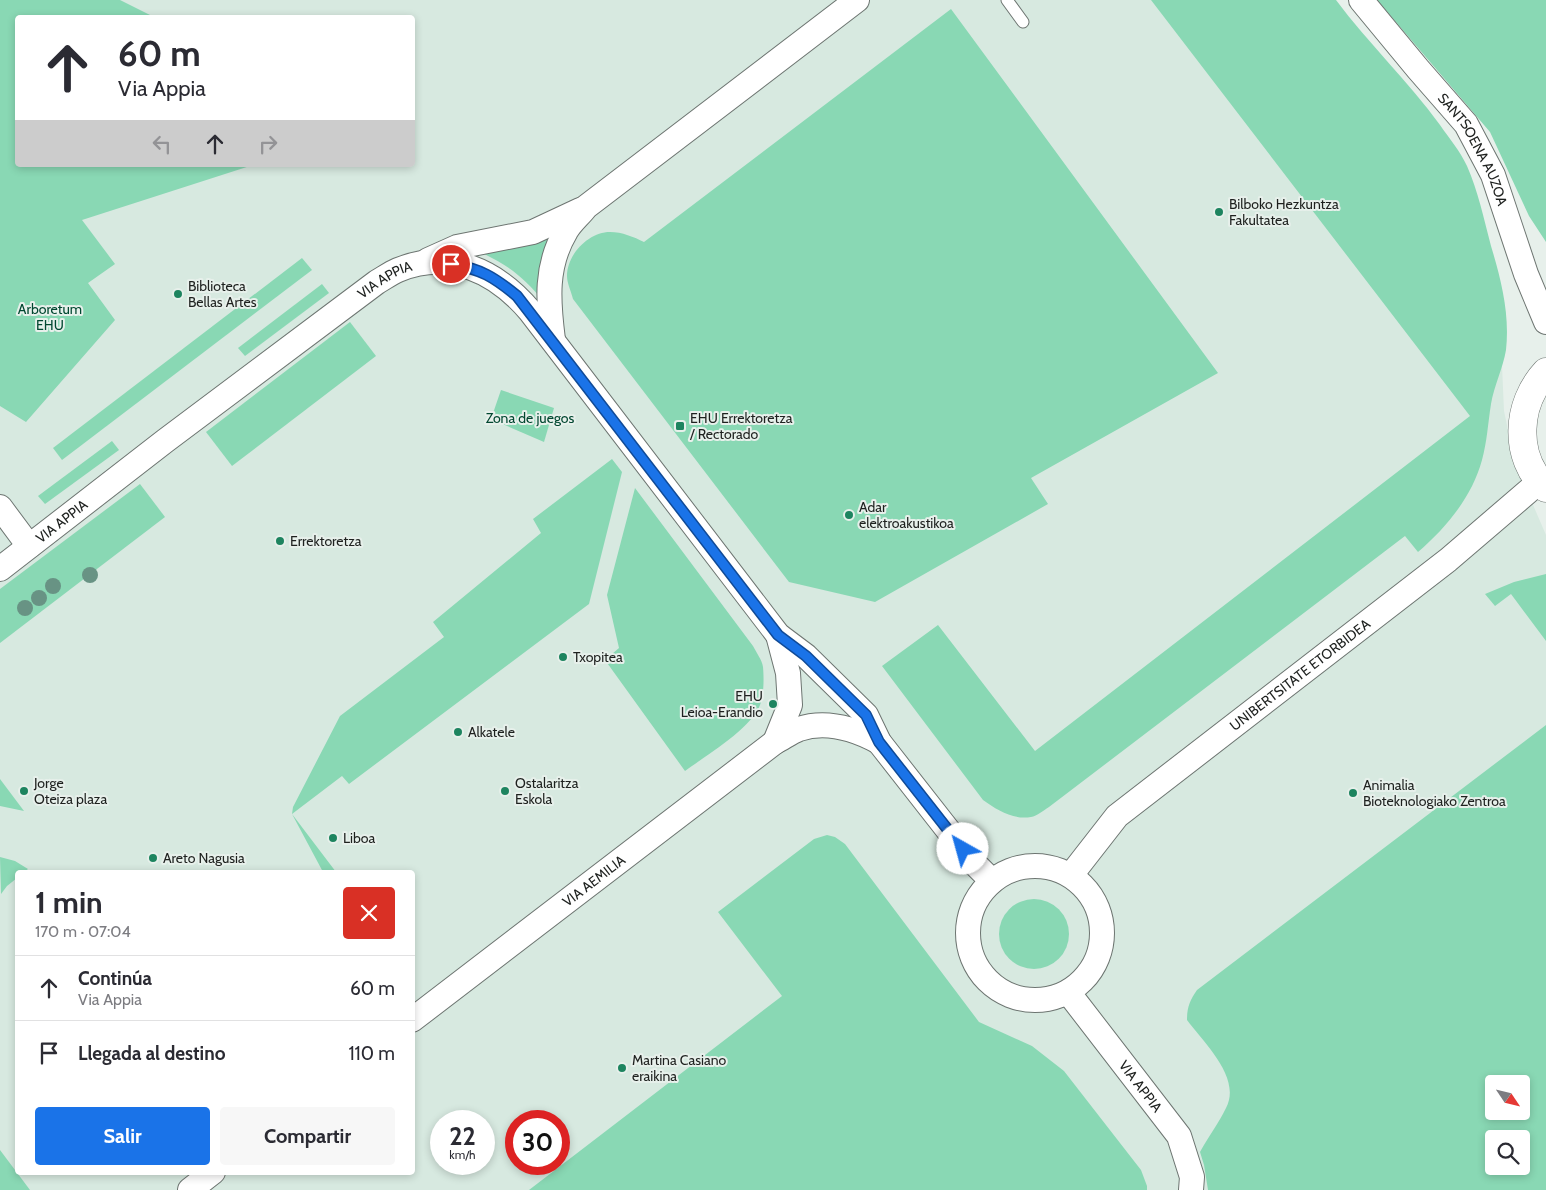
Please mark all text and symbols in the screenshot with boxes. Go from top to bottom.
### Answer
text: 60 m [118,32,201,75]
icon: ahead [35,35,100,100]
text: Via Appia [118,75,206,102]
street label: SANTSOENA AUZOA [1434,89,1512,208]
icon: left [148,130,176,158]
icon: ahead [201,130,229,158]
icon: right [254,130,282,158]
place label: Bilboko Hezkuntza Fakultatea [1229,195,1339,229]
marker: Bilboko Hezkuntza Fakultatea [1213,206,1225,218]
pin [430,243,472,285]
icon: arrive [437,250,465,278]
street label: VIA APPIA [354,257,415,303]
place label: Biblioteca Bellas Artes [188,277,257,311]
marker: Biblioteca Bellas Artes [172,288,184,300]
park label: Arboretum EHU [18,300,82,334]
park label: Zona de juegos [486,409,575,427]
place label: EHU Errektoretza / Rectorado [689,409,793,443]
marker: EHU Errektoretza / Rectorado [674,420,686,432]
street label: VIA APPIA [32,495,91,547]
place label: Adar elektroakustikoa [859,498,954,532]
marker: Adar elektroakustikoa [843,509,855,521]
place label: Errektoretza [290,532,362,550]
marker: Errektoretza [274,535,286,547]
street label: UNIBERTSITATE ETORBIDEA [1226,614,1374,735]
place label: Txopitea [573,648,623,666]
marker: Txopitea [557,651,569,663]
place label: EHU Leioa-Erandio [681,687,763,721]
marker: EHU Leioa-Erandio [767,698,779,710]
place label: Alkatele [468,723,515,741]
marker: Alkatele [452,726,464,738]
place label: Jorge Oteiza plaza [33,774,107,808]
place label: Ostalaritza Eskola [515,774,579,808]
place label: Animalia Bioteknologiako Zentroa [1363,776,1506,810]
marker: Jorge Oteiza plaza [18,785,30,797]
marker: Ostalaritza Eskola [499,785,511,797]
marker: Animalia Bioteknologiako Zentroa [1347,787,1359,799]
position arrow [936,822,988,874]
place label: Liboa [343,829,375,847]
marker: Liboa [327,832,339,844]
place label: Areto Nagusia [163,849,245,867]
street label: VIA AEMILIA [559,851,629,911]
marker: Areto Nagusia [147,852,159,864]
text: 1 min [35,884,103,921]
button: close [343,887,395,939]
text: 170 m · 07:04 [35,922,131,941]
text: Continúa [78,967,152,990]
icon: ahead [35,974,63,1002]
text: 60 m [350,977,395,1000]
text: Via Appia [78,990,142,1009]
icon: arrive [35,1039,63,1067]
text: Llegada al destino [78,1042,225,1065]
text: 110 m [348,1042,395,1065]
place label: Martina Casiano eraikina [632,1051,726,1085]
street label: VIA APPIA [1115,1057,1167,1116]
marker: Martina Casiano eraikina [616,1062,628,1074]
north arrow [1485,1075,1530,1120]
map controls [1485,1075,1530,1175]
button: Salir [35,1107,210,1165]
button: Compartir [220,1107,395,1165]
speed limit sign: 30 [505,1110,570,1175]
text: 22 [449,1121,476,1151]
button: search [1485,1130,1530,1175]
text: km/h [449,1147,476,1162]

